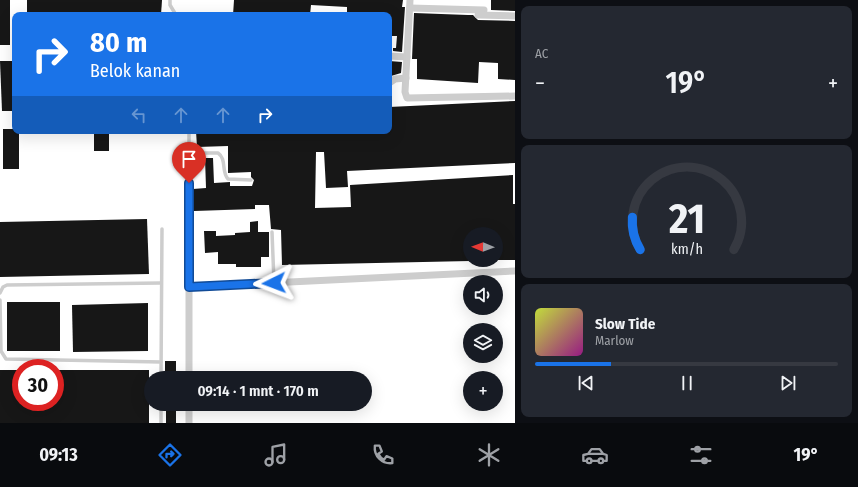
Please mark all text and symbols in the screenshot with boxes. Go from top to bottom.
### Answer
text: 80 m [90,26,147,59]
icon: right [24,28,76,80]
text: AC [535,46,548,61]
text: Belok kanan [90,60,180,82]
text: 19° [666,65,707,101]
text: − [535,70,545,97]
text: + [828,70,838,97]
icon: left [128,104,150,126]
icon: ahead [170,104,192,126]
icon: ahead [212,104,234,126]
icon: right [254,104,276,126]
pin [172,142,206,183]
icon: arrive [178,148,200,170]
text: 21 [667,193,705,243]
north arrow [463,227,503,267]
map controls [463,227,503,411]
text: km/h [671,240,702,257]
position arrow [253,262,295,304]
button: sound [463,275,503,315]
text: Slow Tide [595,315,655,333]
button: layers [463,323,503,363]
text: Marlow [595,333,634,348]
speed limit sign: 30 [12,359,64,411]
button: + [463,371,503,411]
icon: previous [575,372,597,394]
icon: pause [676,372,698,394]
icon: next [777,372,799,394]
text: 09:14 · 1 mnt · 170 m [197,382,319,400]
icon: directions [156,441,184,469]
icon: music [262,441,290,469]
icon: phone [369,441,397,469]
icon: climate [475,441,503,469]
icon: car [581,441,609,469]
icon: filters [687,441,715,469]
text: 09:13 [39,444,78,466]
text: 19° [794,444,819,466]

